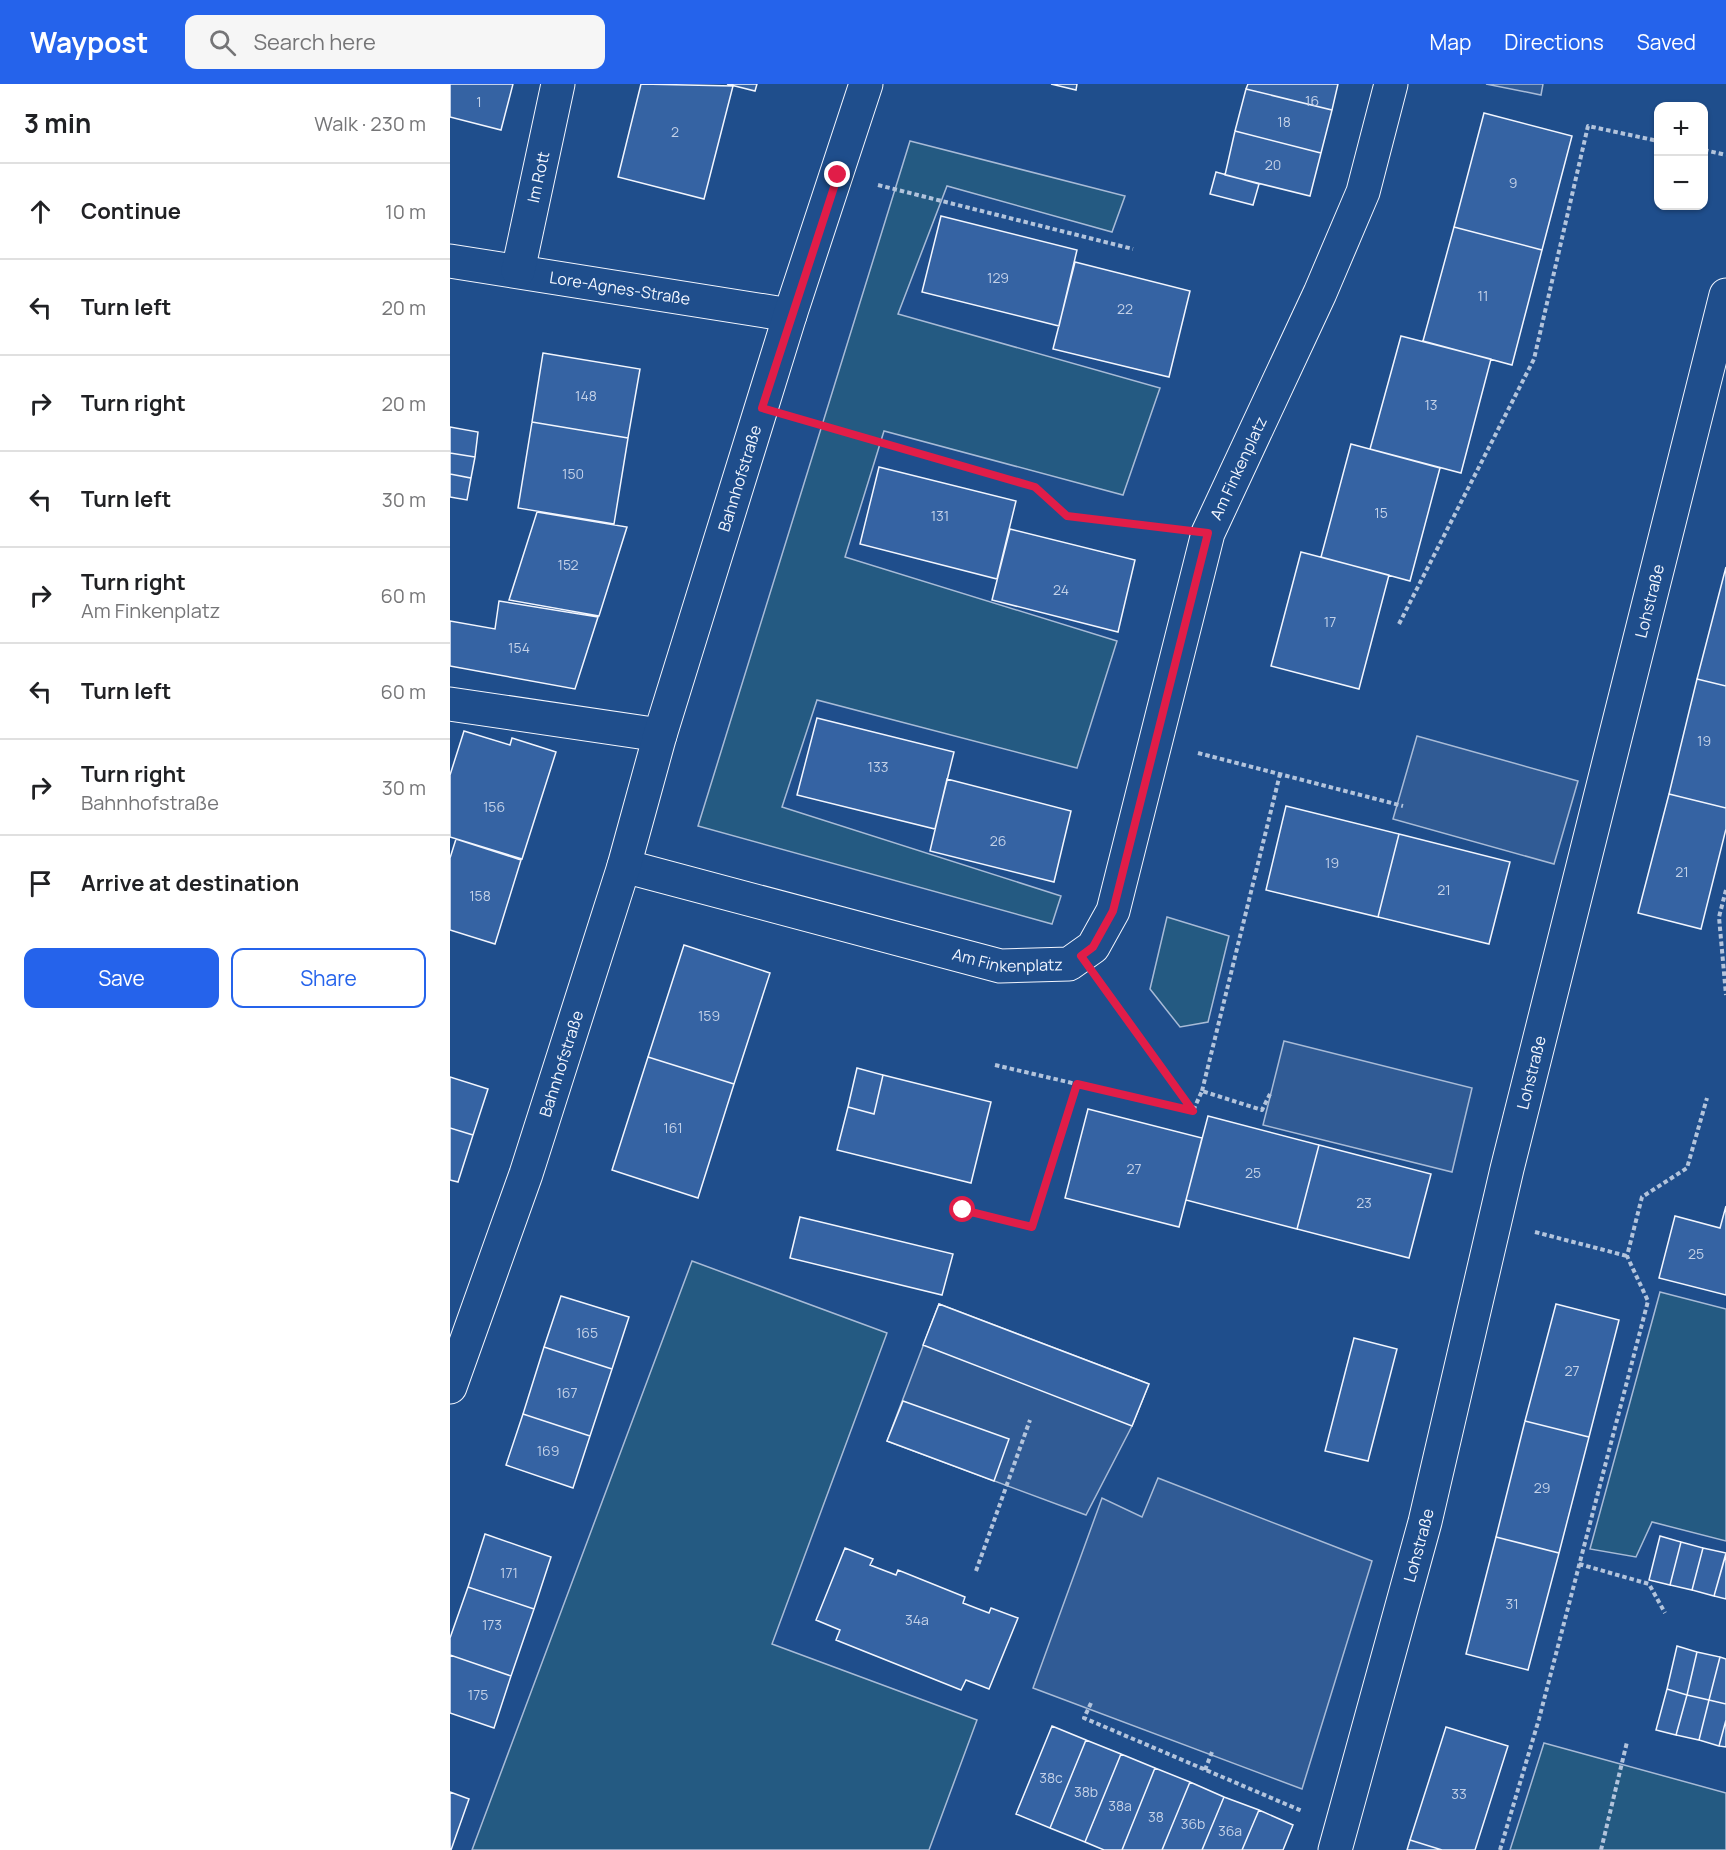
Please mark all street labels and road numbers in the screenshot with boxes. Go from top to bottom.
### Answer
street label: Im Rott [522,149,554,205]
street label: Lore-Agnes-Straße [548,266,692,310]
street label: Am Finkenplatz [1205,413,1272,523]
street label: Bahnhofstraße [713,422,766,534]
street label: Lohstraße [1629,562,1669,640]
street label: Am Finkenplatz [950,943,1063,977]
street label: Bahnhofstraße [534,1008,588,1120]
street label: Lohstraße [1511,1033,1551,1112]
street label: Lohstraße [1398,1506,1439,1584]

